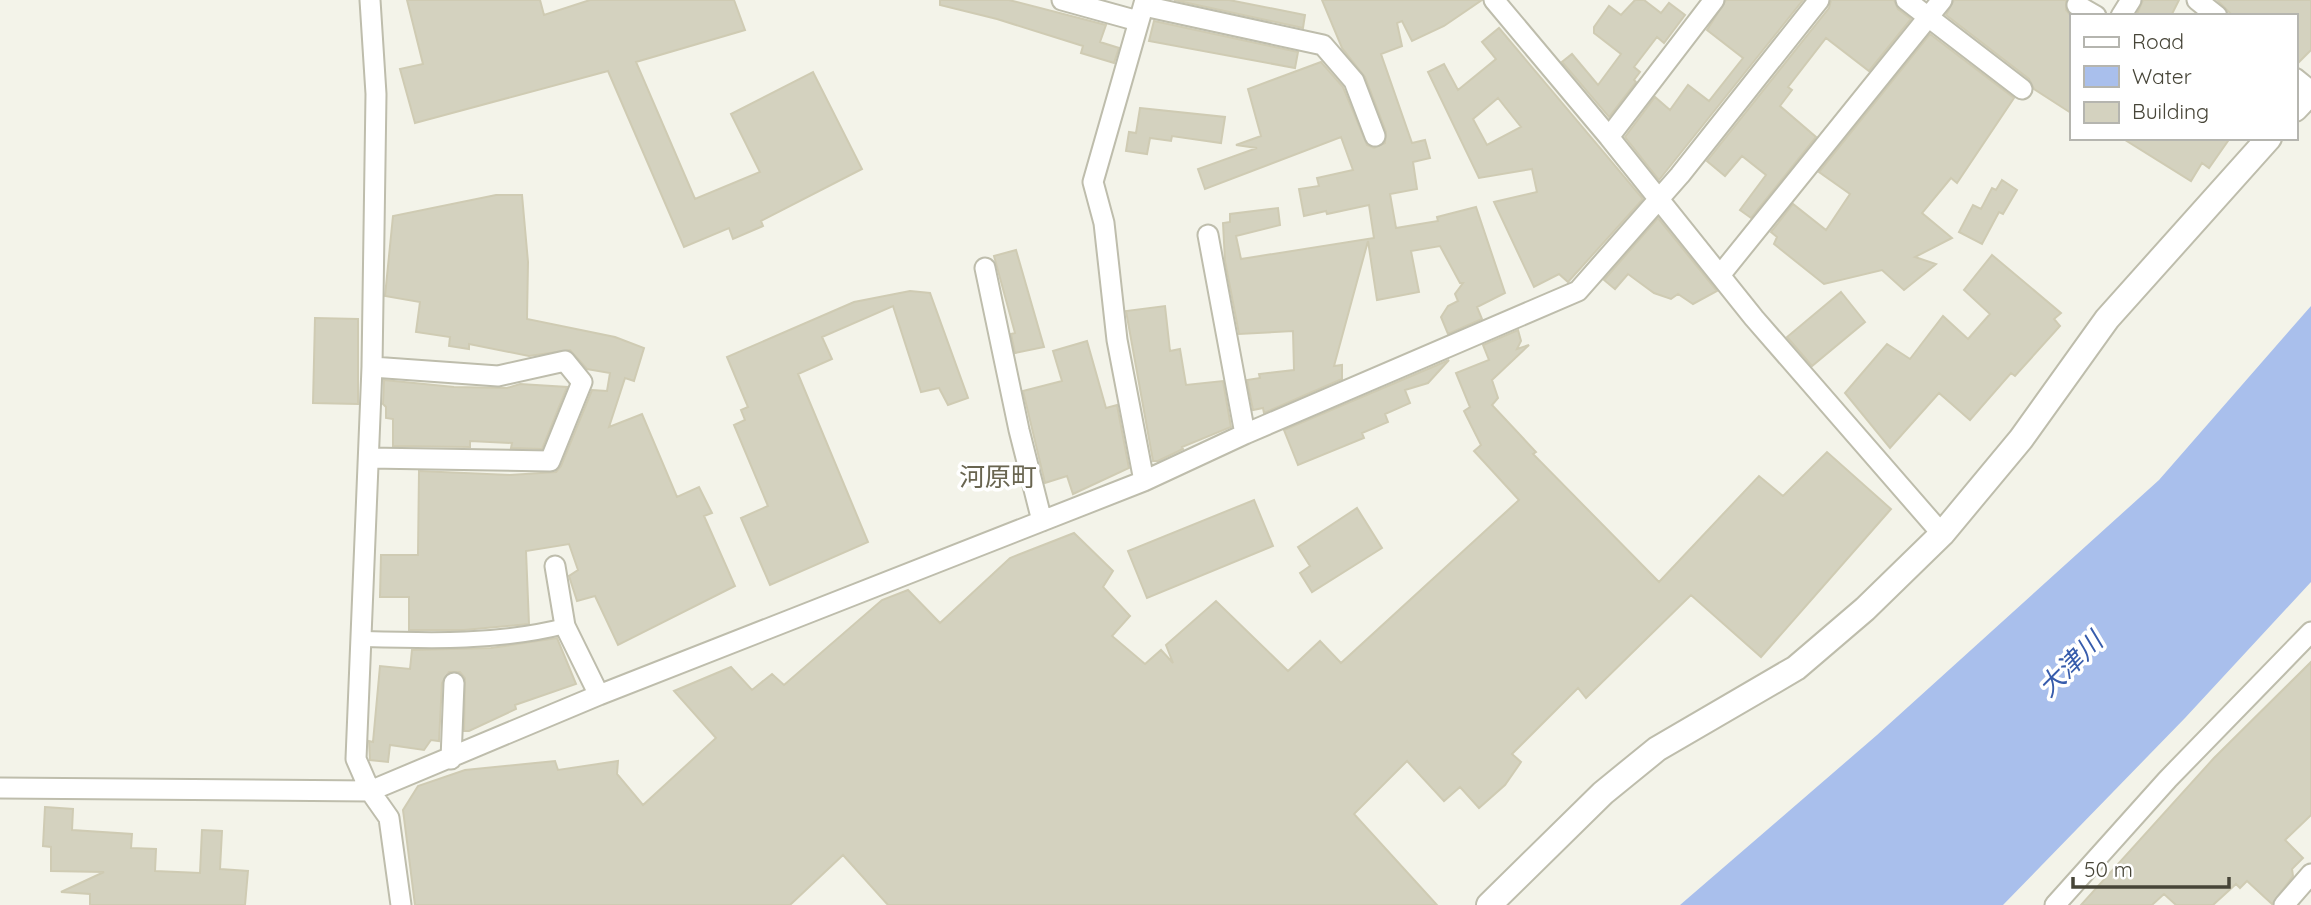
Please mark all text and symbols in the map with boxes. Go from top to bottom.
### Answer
legend [2070,14,2297,140]
text: Road [2132,28,2184,54]
text: Water [2132,63,2192,89]
text: Building [2132,98,2209,124]
district label: 河原町 [959,460,1037,493]
water label: 大津川 [2031,623,2111,703]
scale bar [2073,846,2229,890]
text: 50 m [2084,856,2133,882]

